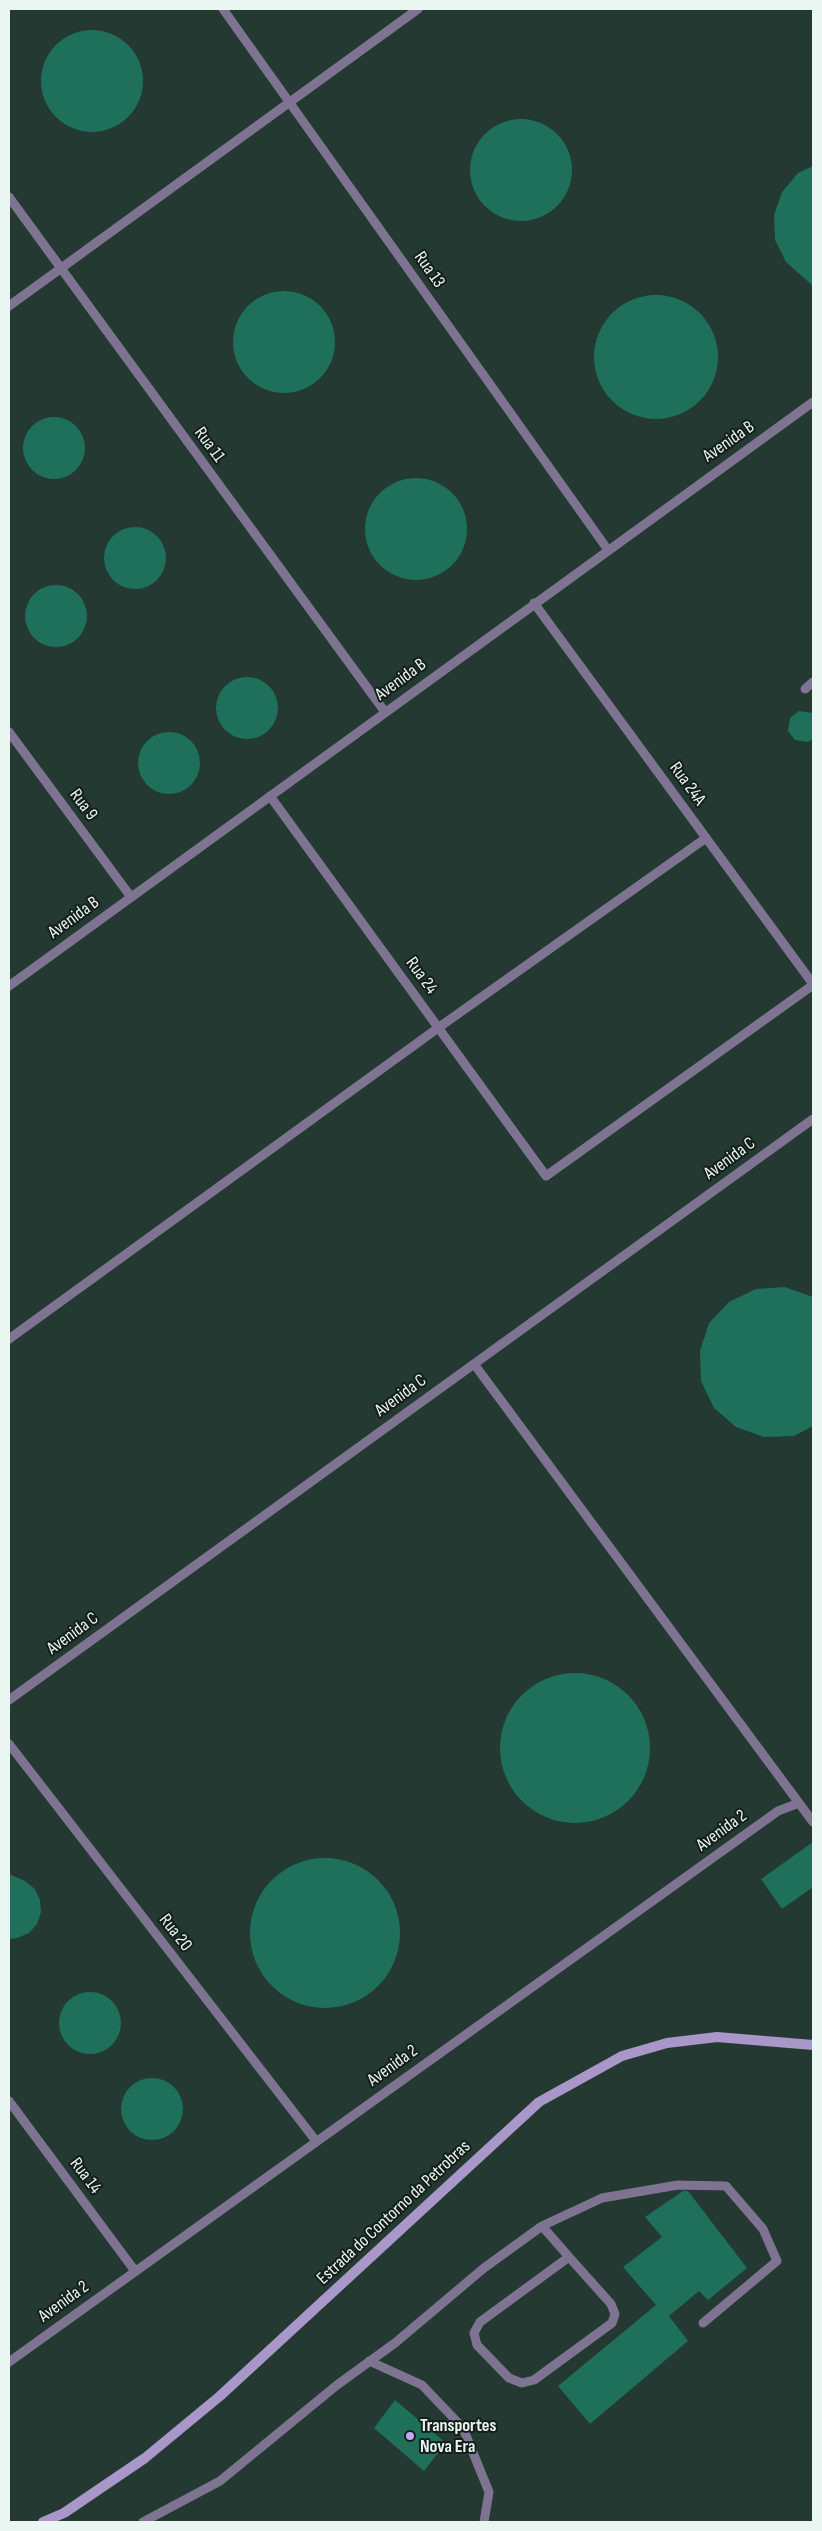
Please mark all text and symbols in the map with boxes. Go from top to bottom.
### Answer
street label: Rua 13 [409,248,449,292]
street label: Avenida B [699,417,759,467]
street label: Rua 11 [189,423,229,467]
street label: Avenida B [371,654,431,706]
street label: Rua 24A [664,758,710,810]
street label: Rua 9 [64,785,102,825]
street label: Avenida B [44,892,104,944]
street label: Rua 24 [400,953,442,999]
street label: Avenida C [700,1133,760,1185]
street label: Avenida C [371,1370,431,1422]
street label: Avenida C [43,1608,103,1660]
street label: Avenida 2 [692,1805,752,1857]
street label: Rua 20 [154,1910,196,1956]
street label: Avenida 2 [363,2040,423,2092]
street label: Estrada do Contorno da Petrobras [313,2136,475,2290]
street label: Rua 14 [65,2154,105,2198]
street label: Avenida 2 [34,2276,94,2328]
place label: Transportes Nova Era [420,2415,496,2458]
marker: Transportes Nova Era [404,2430,416,2442]

